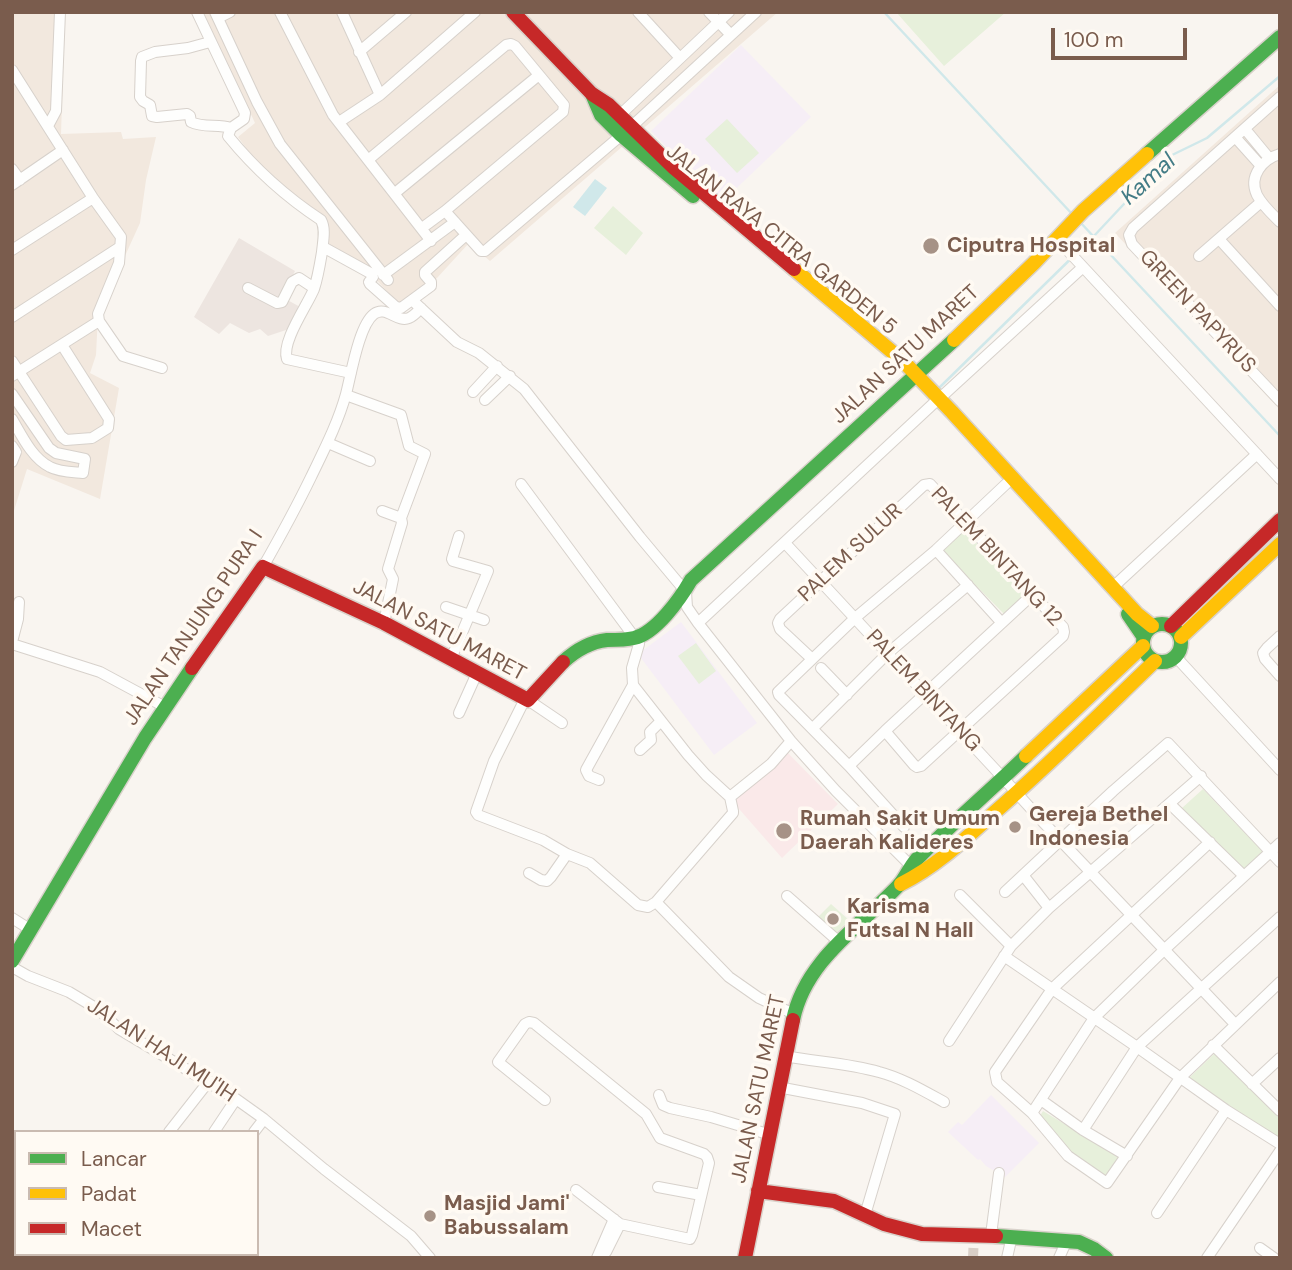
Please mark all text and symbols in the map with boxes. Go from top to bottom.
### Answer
scale bar [1054,14,1190,58]
text: 100 m [1064,26,1124,54]
street label: JALAN RAYA CITRA GARDEN 5 [661,139,901,341]
water label: Kamal [1116,148,1182,212]
place label: Ciputra Hospital [947,233,1115,259]
marker: Ciputra Hospital [921,236,941,256]
street label: GREEN PAPYRUS [1134,245,1260,379]
street label: JALAN SATU MARET [827,280,985,430]
street label: PALEM BINTANG 12 [925,482,1067,632]
street label: PALEM SULUR [794,498,908,608]
street label: JALAN TANJUNG PURA I [119,525,269,731]
street label: JALAN SATU MARET [348,575,530,687]
street label: PALEM BINTANG [860,625,986,757]
place label: Gereja Bethel Indonesia [1029,802,1168,852]
place label: Rumah Sakit Umum Daerah Kalideres [800,806,1000,856]
marker: Gereja Bethel Indonesia [1007,819,1023,835]
marker: Rumah Sakit Umum Daerah Kalideres [774,821,794,841]
place label: Karisma Futsal N Hall [847,894,973,944]
marker: Karisma Futsal N Hall [825,911,841,927]
street label: JALAN SATU MARET [727,992,791,1186]
street label: JALAN HAJI MU'IH [82,994,240,1108]
legend [14,1130,259,1256]
text: Lancar [81,1145,147,1173]
text: Padat [81,1180,137,1208]
place label: Masjid Jami' Babussalam [444,1191,570,1241]
marker: Masjid Jami' Babussalam [422,1208,438,1224]
text: Macet [81,1215,142,1243]

